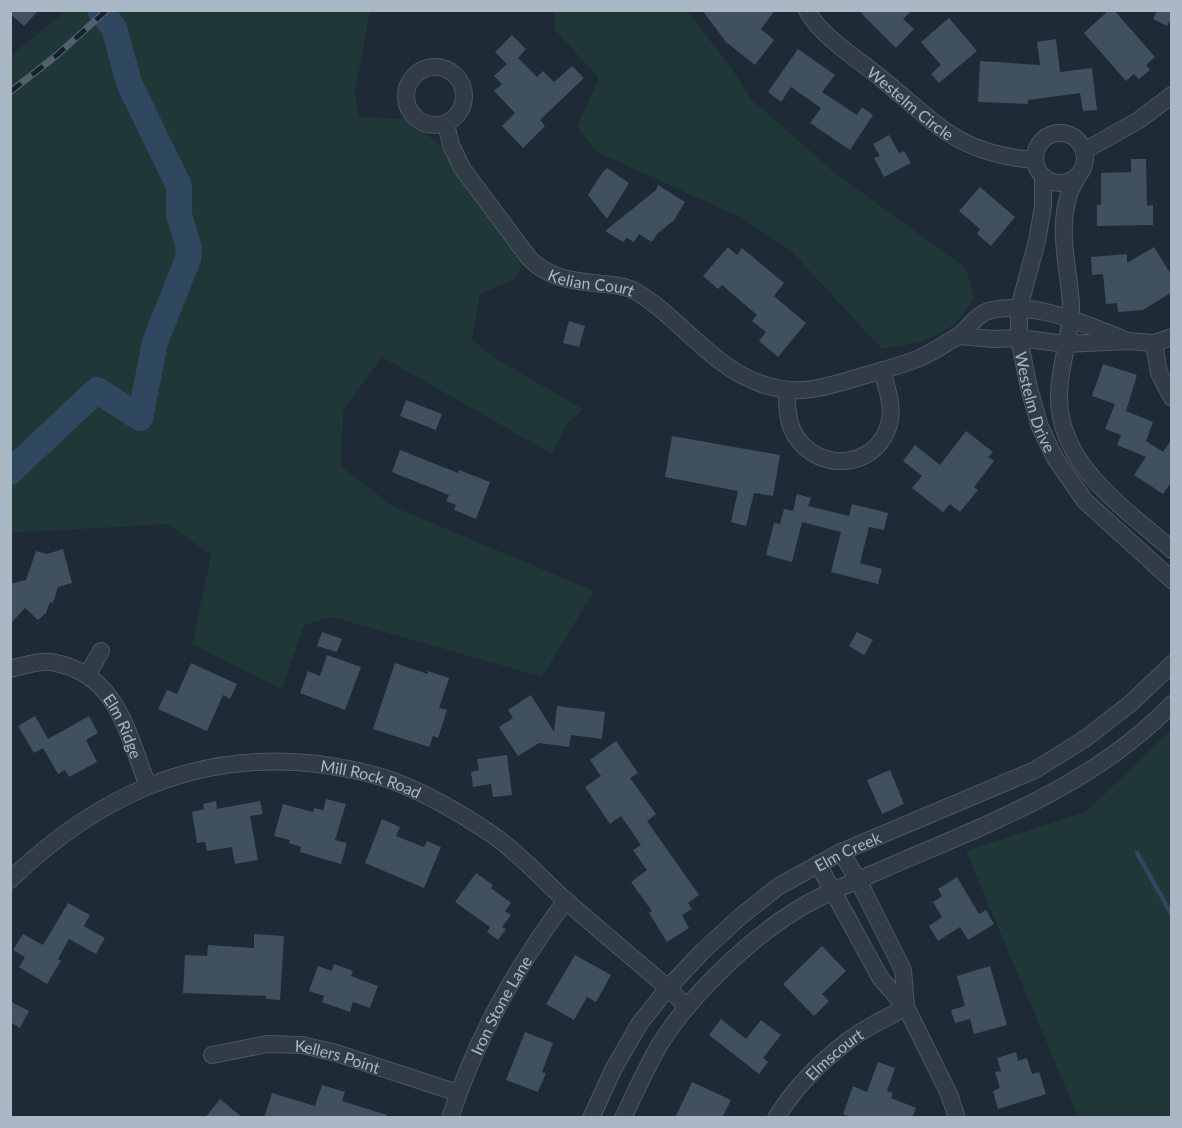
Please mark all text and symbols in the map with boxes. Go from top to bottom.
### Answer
street label: Westelm Circle [864,62,958,144]
street label: Kelian Court [546,264,638,299]
street label: Westelm Drive [1012,350,1060,455]
street label: Elm Ridge [100,690,147,761]
street label: Mill Rock Road [319,755,425,801]
street label: Elm Creek [811,826,884,874]
street label: Iron Stone Lane [466,952,535,1057]
street label: Elmscourt [801,1024,866,1083]
street label: Kellers Point [295,1035,383,1076]

